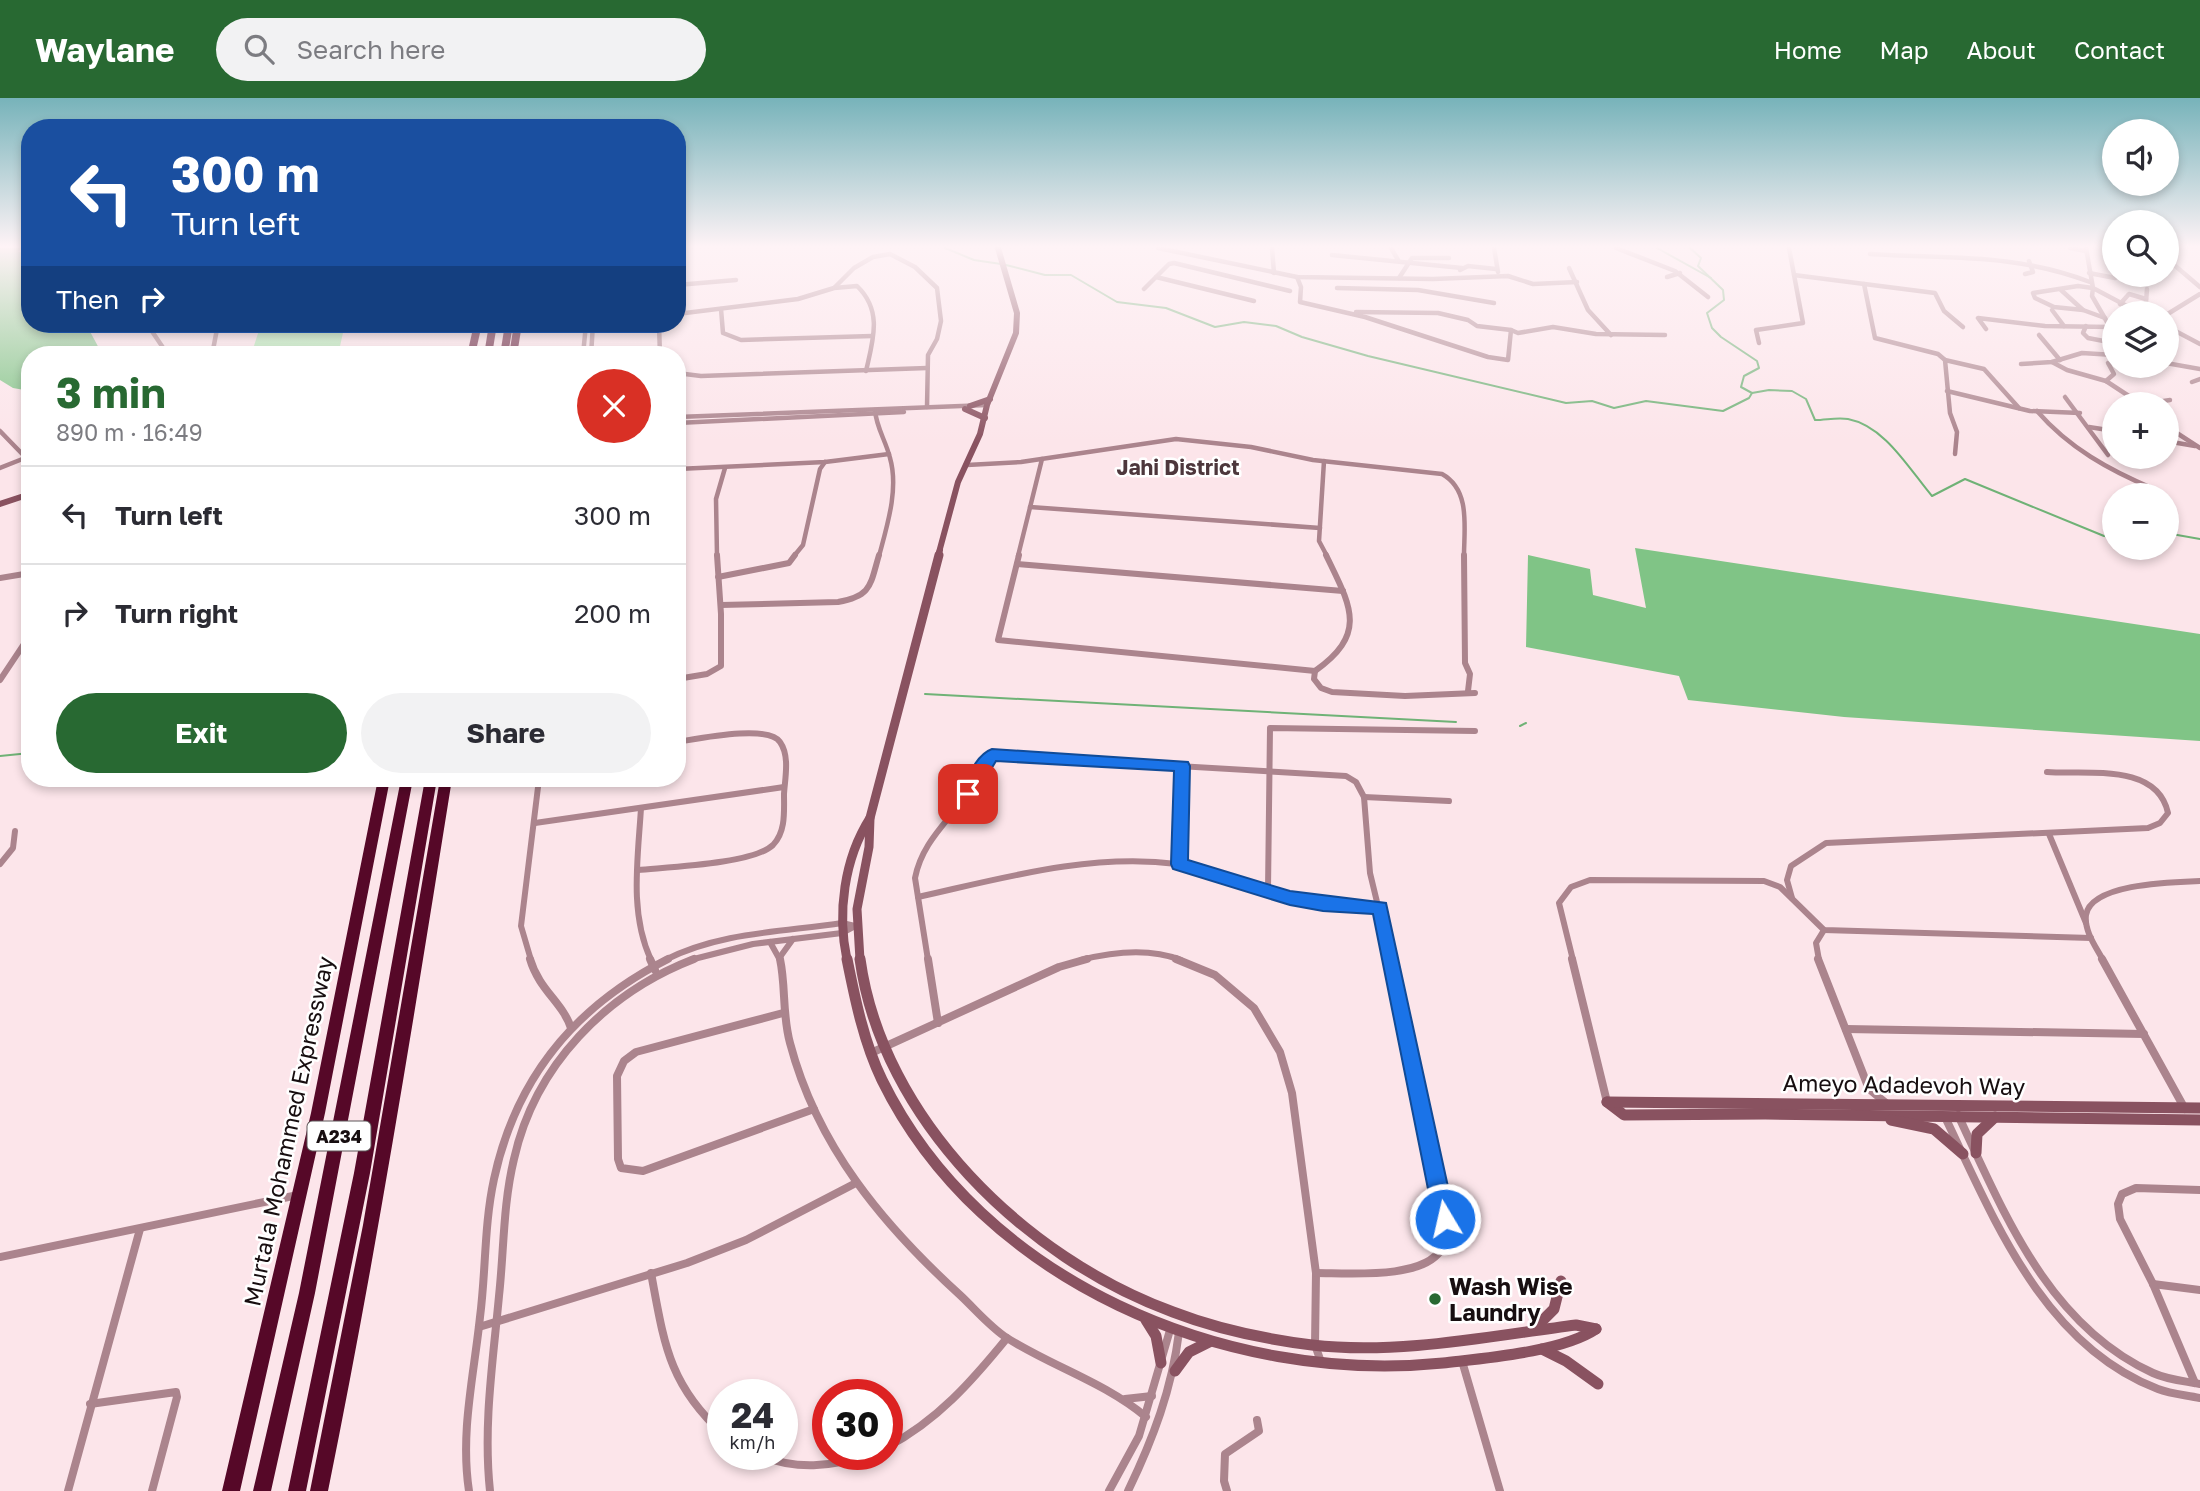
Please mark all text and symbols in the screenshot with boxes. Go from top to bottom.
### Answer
search box [216,18,706,81]
text: Waylane [35,30,174,69]
icon: search [240,30,278,68]
text: Search here [296,34,445,65]
text: Home [1774,35,1842,64]
text: Map [1880,35,1929,64]
text: About [1967,35,2036,64]
text: Contact [2074,35,2165,64]
map controls [2102,119,2179,560]
button: sound [2102,119,2179,196]
text: 300 m [171,144,320,203]
icon: left [56,147,147,238]
text: Turn left [171,204,300,242]
button: search [2102,210,2179,287]
icon: right [133,280,171,318]
text: Then [56,284,119,315]
button: layers [2102,301,2179,378]
text: 3 min [56,367,166,417]
button: close [577,369,651,443]
button: + [2102,392,2179,469]
text: 890 m · 16:49 [56,418,203,446]
district label: Jahi District [1116,454,1240,480]
button: − [2102,483,2179,560]
icon: left [56,496,94,534]
text: Turn left [115,500,223,531]
text: 300 m [574,500,651,531]
icon: right [56,594,94,632]
text: Turn right [115,598,238,629]
text: 200 m [574,598,651,629]
button: Exit [56,693,347,773]
button: Share [361,693,651,773]
pin [938,764,998,824]
icon: arrive [949,775,987,813]
street label: Murtala Mohammed Expressway [237,953,339,1308]
street label: Ameyo Adadevoh Way [1782,1068,2026,1100]
road number: A234 [308,1121,370,1150]
position arrow [1408,1182,1482,1256]
place label: Wash Wise Laundry [1449,1272,1573,1326]
marker: Wash Wise Laundry [1427,1291,1443,1307]
speed limit sign: 30 [812,1379,903,1470]
text: 24 [731,1394,774,1436]
text: km/h [730,1431,775,1453]

